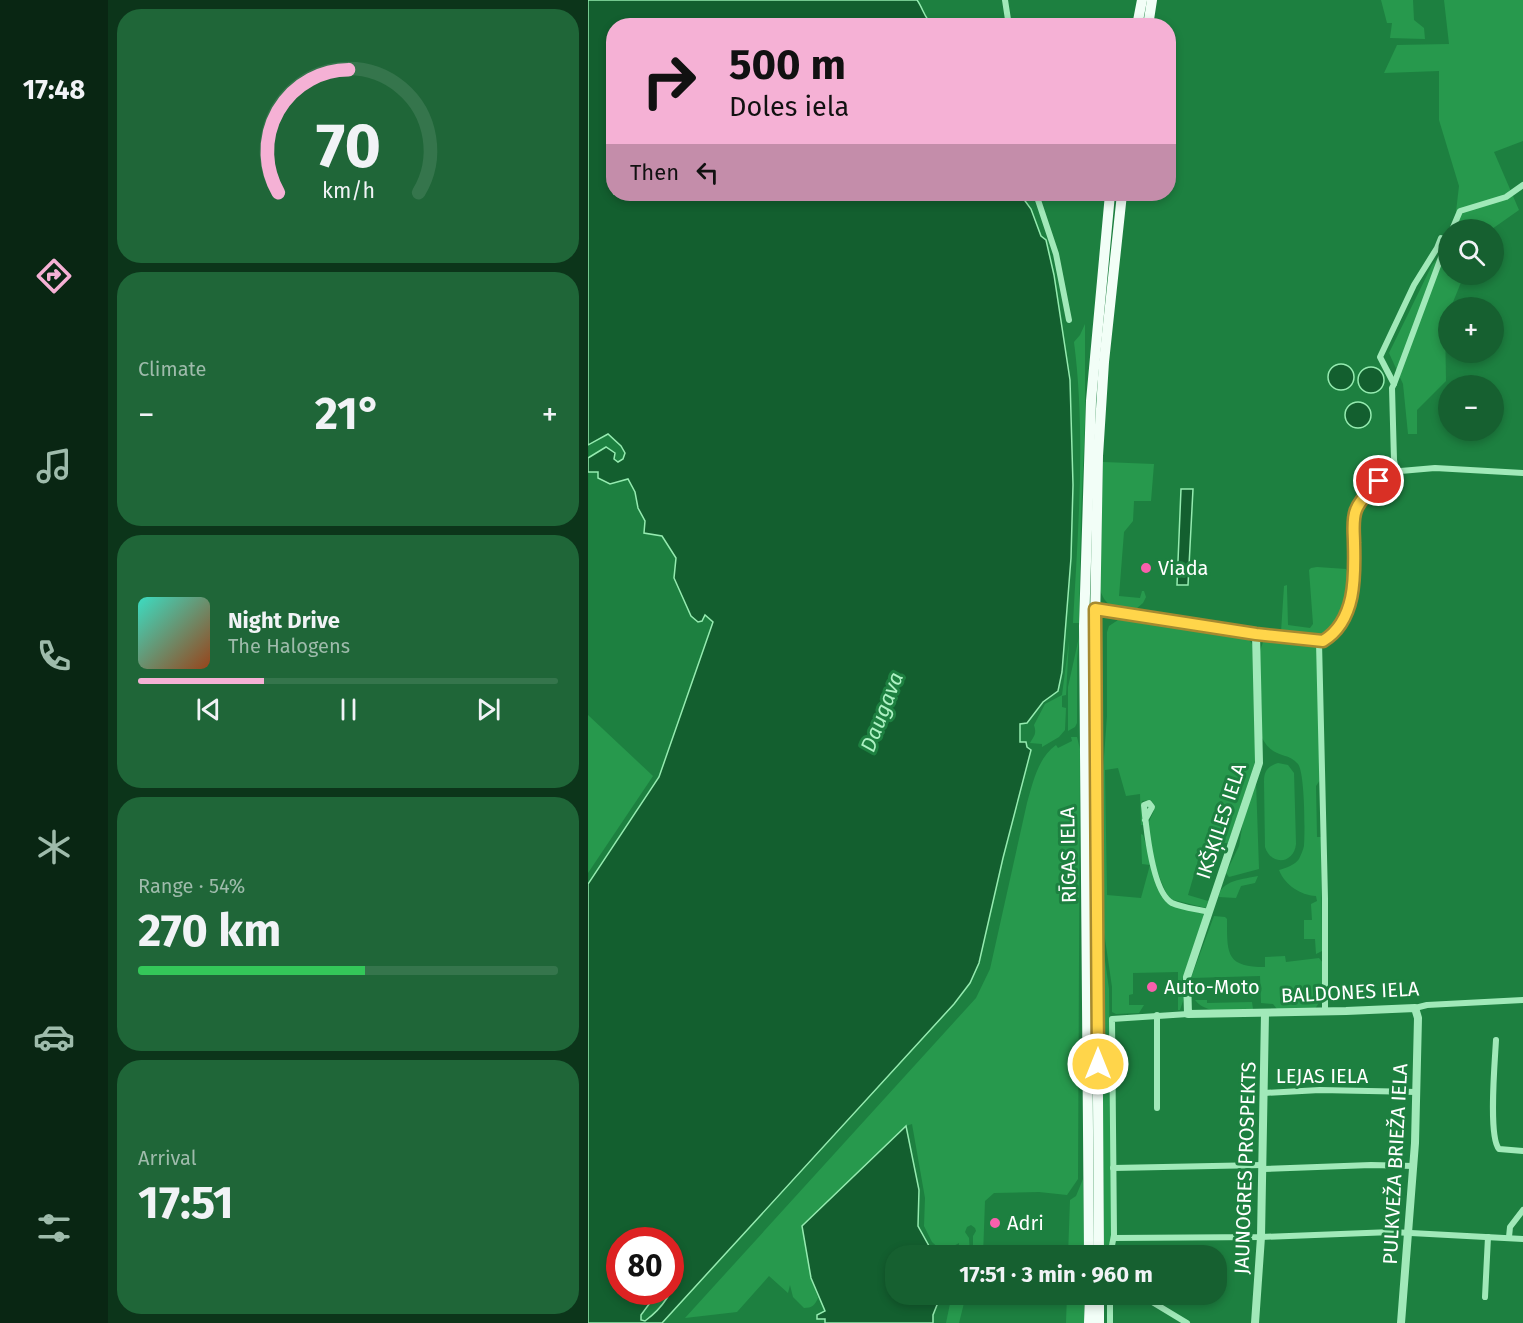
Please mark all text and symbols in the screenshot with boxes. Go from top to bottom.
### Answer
text: 500 m [729,40,846,90]
icon: right [630,42,708,120]
text: 17:48 [23,74,85,106]
text: Doles iela [729,91,849,123]
text: 70 [315,109,381,184]
icon: left [691,156,724,189]
text: Then [630,159,679,186]
text: km/h [321,178,375,204]
map controls [1438,219,1504,441]
button: search [1438,219,1504,285]
icon: directions [33,255,75,297]
button: + [1438,297,1504,363]
text: Climate [138,357,206,381]
button: − [1438,375,1504,441]
text: 21° [315,387,381,441]
text: − [138,395,155,435]
text: + [542,395,558,435]
icon: music [33,445,75,487]
pin [1353,455,1404,506]
icon: arrive [1362,464,1395,497]
place label: Viada [1158,556,1208,580]
marker: Viada [1139,561,1153,575]
text: Night Drive [228,607,340,634]
text: The Halogens [228,634,350,658]
icon: phone [33,635,75,677]
water label: Daugava [855,668,909,756]
icon: previous [192,693,225,726]
icon: pause [332,693,365,726]
icon: next [472,693,505,726]
street label: IKŠĶILES IELA [1191,759,1252,882]
street label: RĪGAS IELA [1055,806,1081,903]
icon: climate [33,826,75,868]
text: Range · 54% [138,874,245,898]
text: 270 km [138,904,281,958]
place label: Auto-Moto [1164,975,1260,999]
street label: BALDONES IELA [1280,976,1420,1008]
marker: Auto-Moto [1145,980,1159,994]
icon: car [33,1016,75,1058]
position arrow [1066,1032,1130,1096]
street label: JAUNOGRES PROSPEKTS [1229,1061,1261,1275]
street label: PULKVEŽA BRIEŽA IELA [1378,1062,1412,1265]
street label: LEJAS IELA [1276,1064,1369,1088]
text: Arrival [138,1146,197,1170]
text: 17:51 [138,1176,234,1230]
icon: filters [33,1207,75,1249]
place label: Adri [1007,1211,1044,1235]
marker: Adri [988,1216,1002,1230]
speed limit sign: 80 [606,1227,684,1305]
text: 17:51 · 3 min · 960 m [959,1261,1153,1288]

